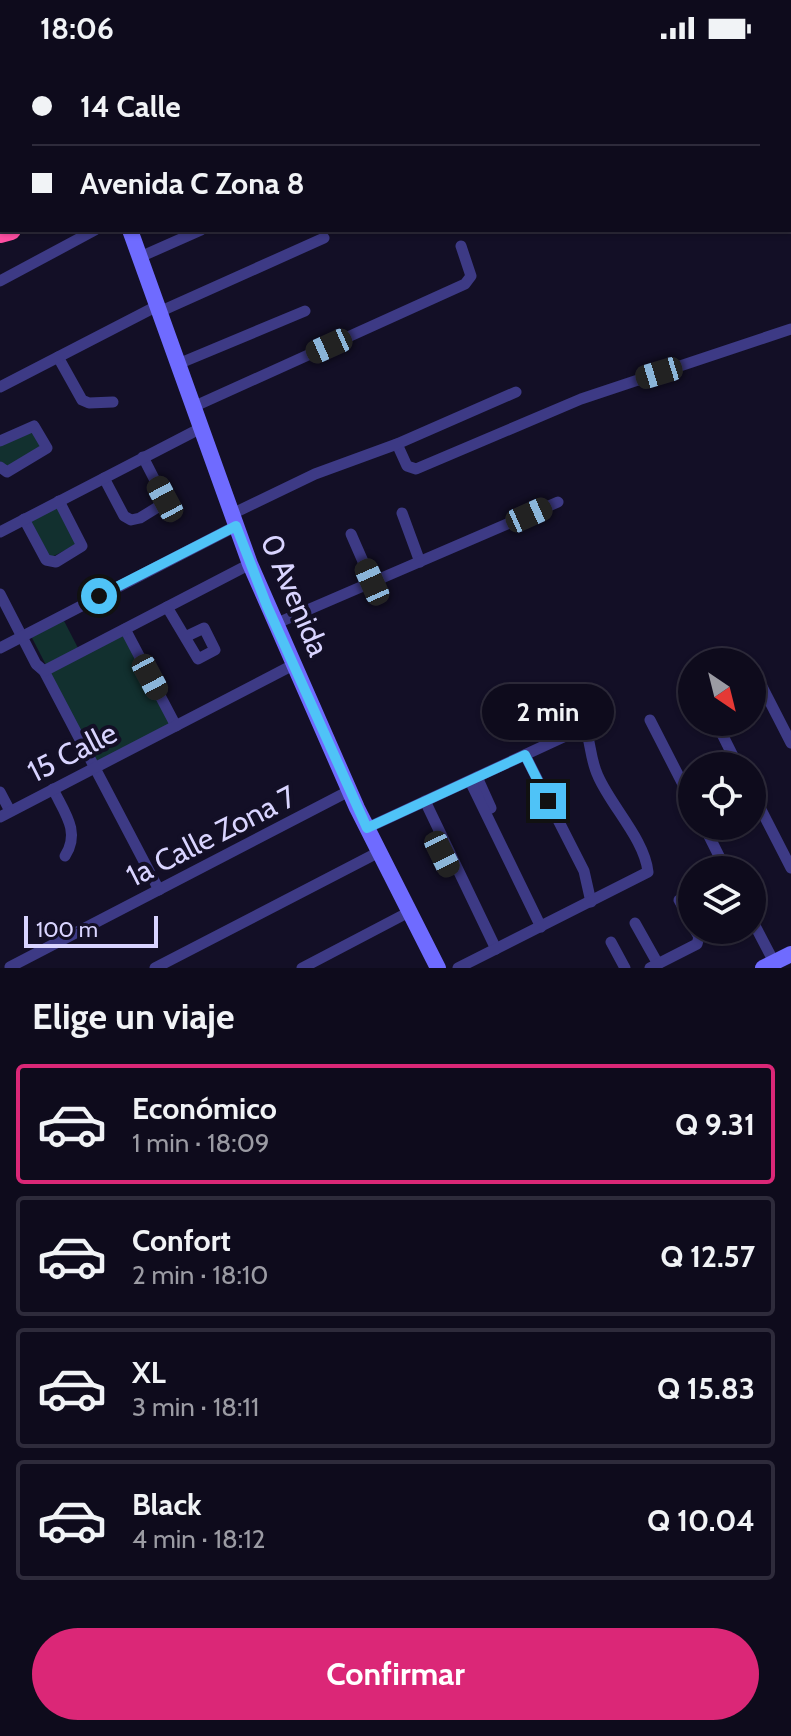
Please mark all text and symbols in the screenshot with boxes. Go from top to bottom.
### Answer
text: 18:06 [40,10,114,47]
text: 14 Calle [80,88,181,125]
text: Avenida C Zona 8 [80,165,305,202]
car [302,325,356,367]
car [633,355,685,391]
car [143,472,187,526]
car [502,494,556,536]
street label: 0 Avenida [253,528,337,662]
car [351,555,393,609]
route start [81,578,117,614]
north arrow [678,648,766,736]
map controls [678,648,766,944]
car [128,650,172,704]
callout: 2 min [482,685,614,741]
text: 2 min [517,696,579,728]
street label: 15 Calle [21,714,123,790]
button: locate [678,752,766,840]
street label: 1a Calle Zona 7 [120,778,302,894]
route end [530,783,566,819]
car [421,827,463,881]
button: layers [678,856,766,944]
scale bar [24,912,158,948]
text: 100 m [36,916,98,943]
text: Elige un viaje [32,994,235,1038]
icon: car [36,1088,108,1160]
text: Económico [132,1090,277,1127]
text: Q 9.31 [675,1106,755,1143]
text: 1 min · 18:09 [132,1127,270,1159]
icon: car [36,1220,108,1292]
text: Confort [132,1222,231,1259]
text: Q 12.57 [660,1238,755,1275]
text: 2 min · 18:10 [132,1259,268,1291]
icon: car [36,1352,108,1424]
text: XL [132,1354,166,1391]
text: Q 15.83 [657,1370,755,1407]
text: 3 min · 18:11 [132,1391,259,1423]
icon: car [36,1484,108,1556]
text: Black [132,1486,202,1523]
text: Q 10.04 [647,1502,755,1539]
text: 4 min · 18:12 [132,1523,265,1555]
button: Confirmar [32,1628,759,1720]

